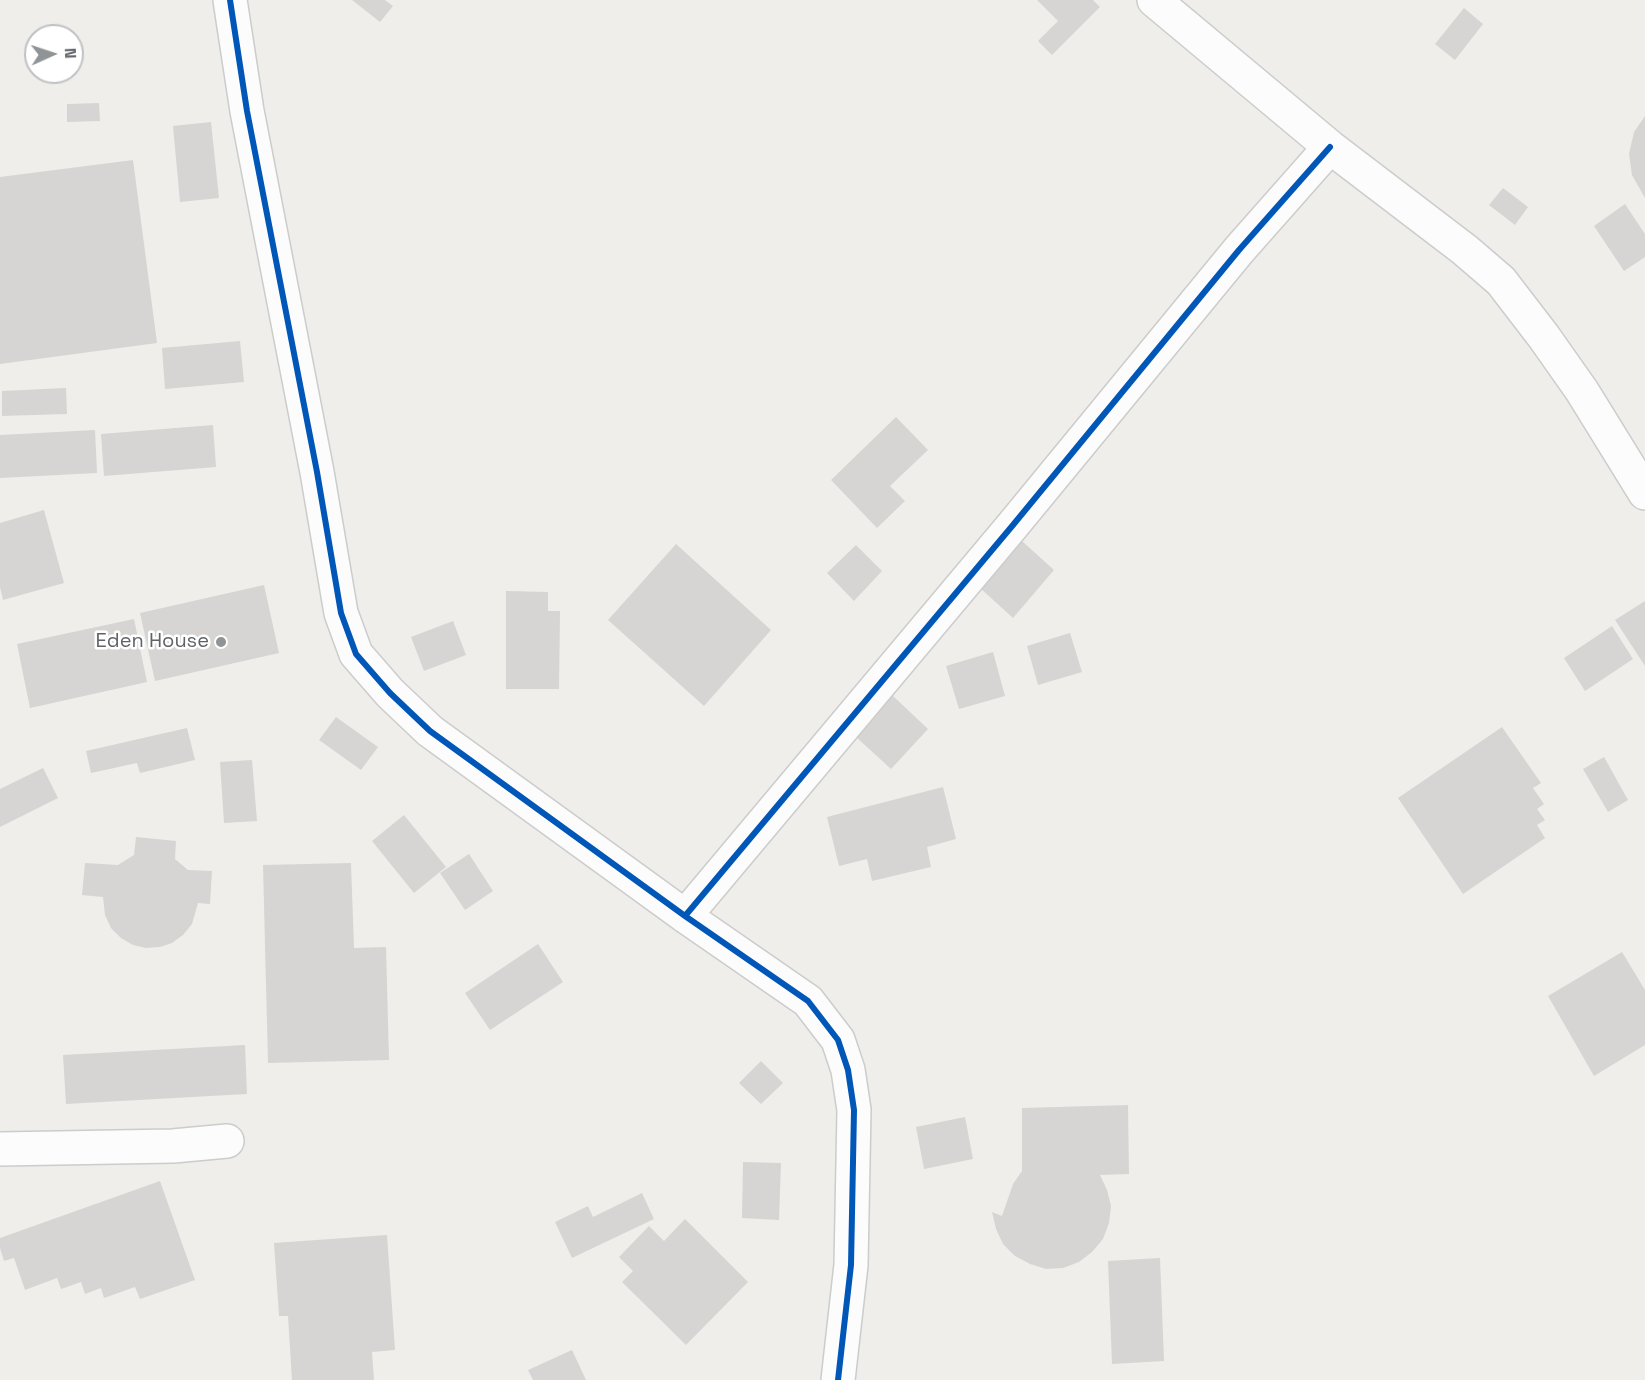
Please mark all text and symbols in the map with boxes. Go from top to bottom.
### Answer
north arrow [24,24,84,84]
text: N [60,47,81,59]
place label: Eden House [96,630,209,654]
marker: Eden House [214,635,228,649]

